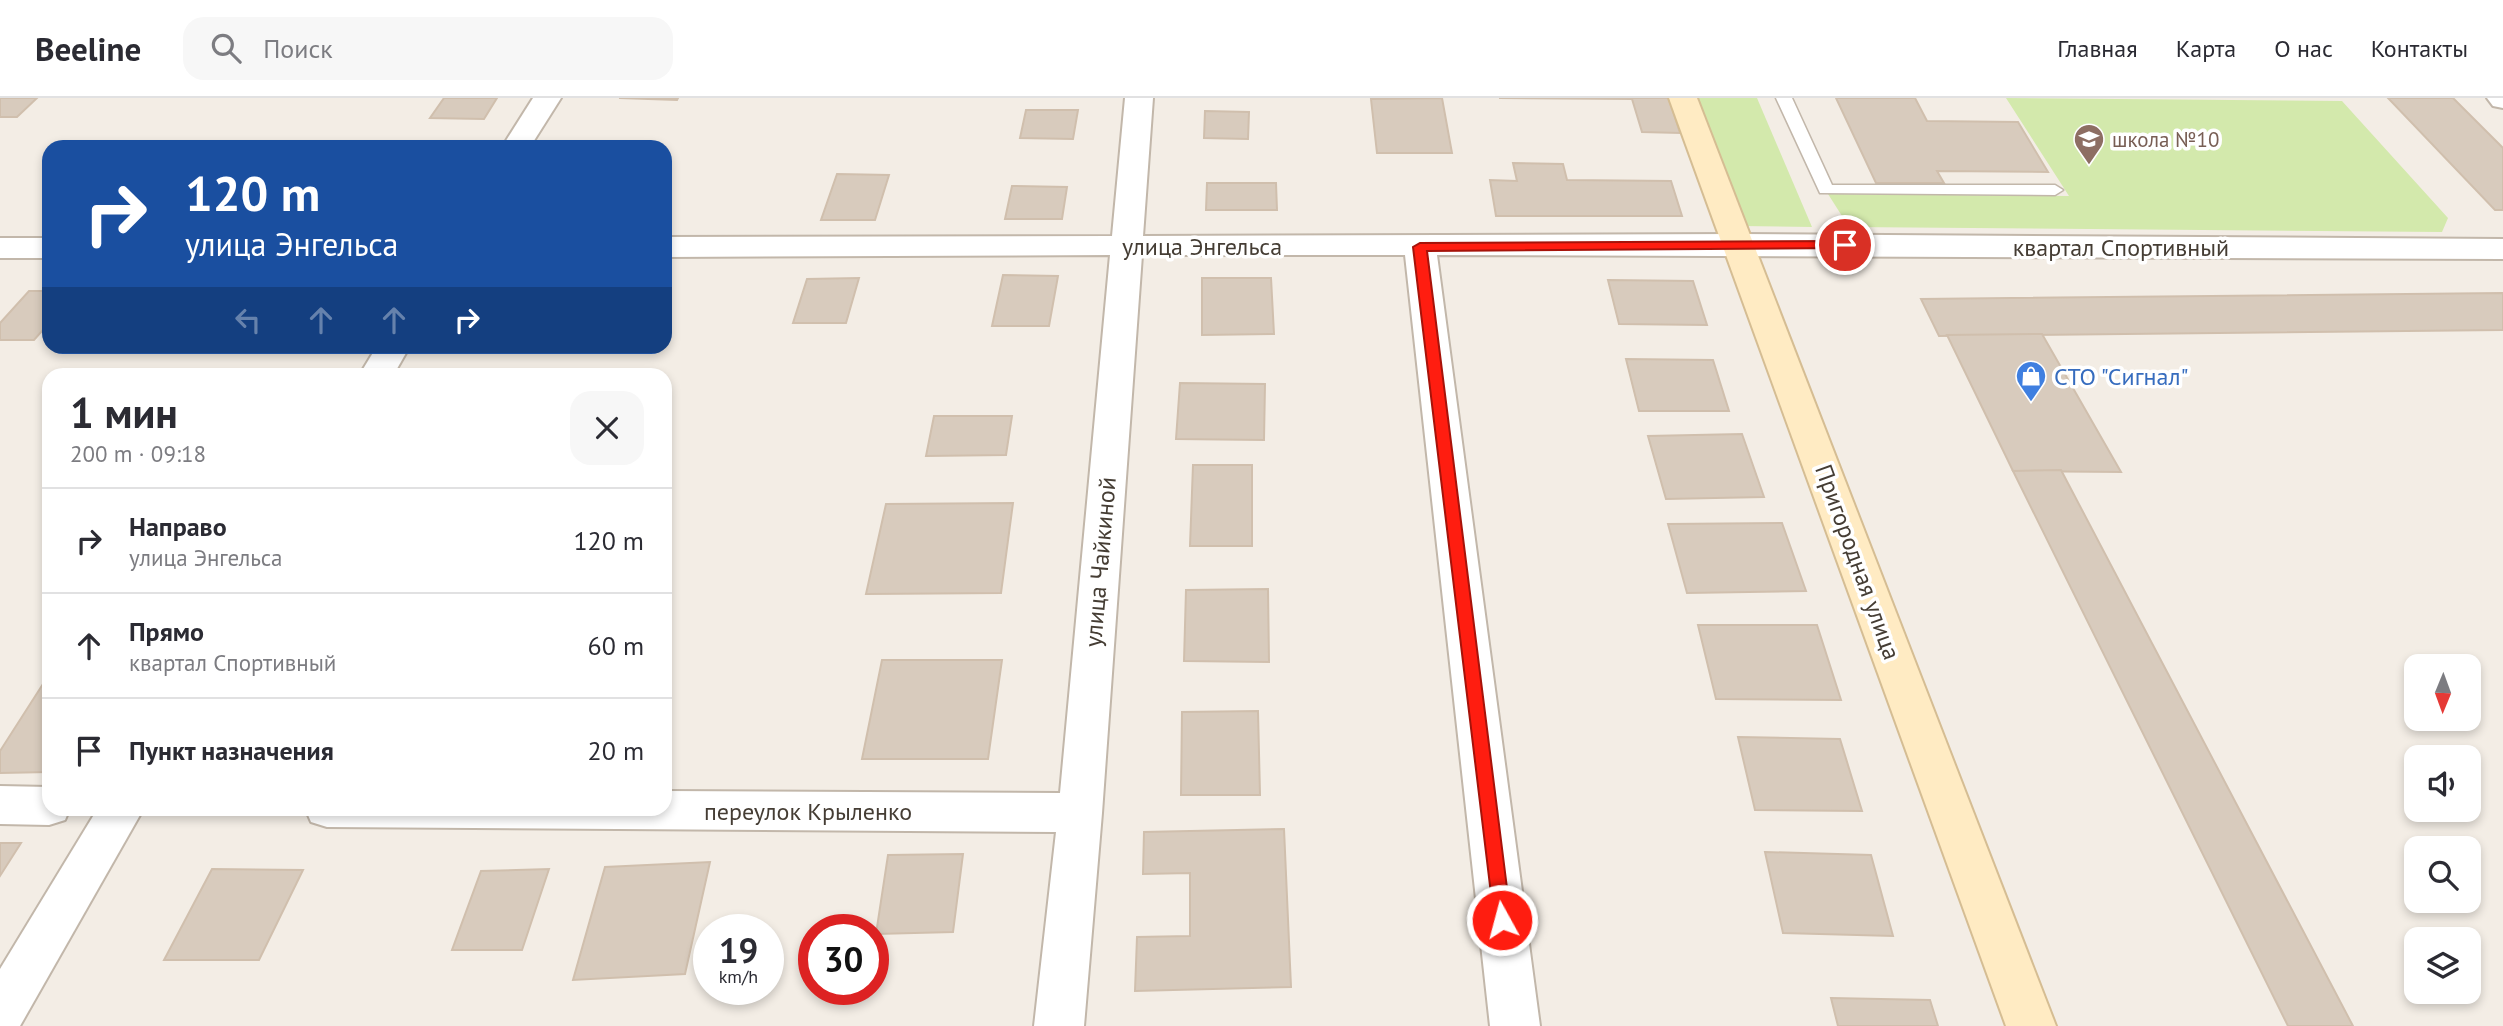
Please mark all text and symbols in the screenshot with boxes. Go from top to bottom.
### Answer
search box [183,17,673,80]
text: Beeline [35,27,141,70]
icon: search [207,29,245,67]
text: Поиск [263,32,333,65]
text: Главная [2057,33,2138,64]
text: Карта [2176,33,2236,64]
text: О нас [2274,33,2333,64]
text: Контакты [2371,33,2468,64]
school or university icon: школа №10 [2072,122,2106,166]
place label: школа №10 [2112,126,2219,153]
text: 120 m [185,161,320,225]
icon: right [70,168,161,259]
pin [1815,215,1875,275]
text: улица Энгельса [185,223,398,265]
icon: arrive [1826,226,1864,264]
street label: улица Энгельса [1122,231,1282,262]
street label: квартал Спортивный [2013,232,2229,263]
icon: left [229,301,267,339]
icon: ahead [302,301,340,339]
icon: ahead [375,301,413,339]
icon: right [448,301,486,339]
shop icon: СТО "Сигнал" [2014,359,2048,403]
place label: СТО "Сигнал" [2054,361,2189,392]
text: 1 мин [70,385,178,440]
button: close [570,391,644,465]
text: 200 m · 09:18 [70,439,206,468]
street label: Пригородная улица [1808,460,1908,664]
street label: улица Чайкиной [1077,476,1123,648]
text: Направо [129,510,227,543]
icon: right [70,522,108,560]
text: 120 m [573,524,644,557]
text: улица Энгельса [129,543,282,572]
text: Прямо [129,615,204,648]
icon: ahead [70,627,108,665]
text: 60 m [588,629,644,662]
text: квартал Спортивный [129,648,336,677]
north arrow [2404,654,2482,732]
map controls [2404,654,2481,1004]
icon: arrive [70,732,108,770]
text: Пункт назначения [129,734,334,767]
text: 20 m [588,734,644,767]
button: sound [2404,745,2481,822]
street label: переулок Крыленко [704,796,912,827]
button: search [2404,836,2481,913]
position arrow [1465,883,1539,957]
speed limit sign: 30 [798,914,889,1005]
text: 19 [719,927,758,973]
button: layers [2404,927,2481,1004]
text: km/h [719,965,758,988]

